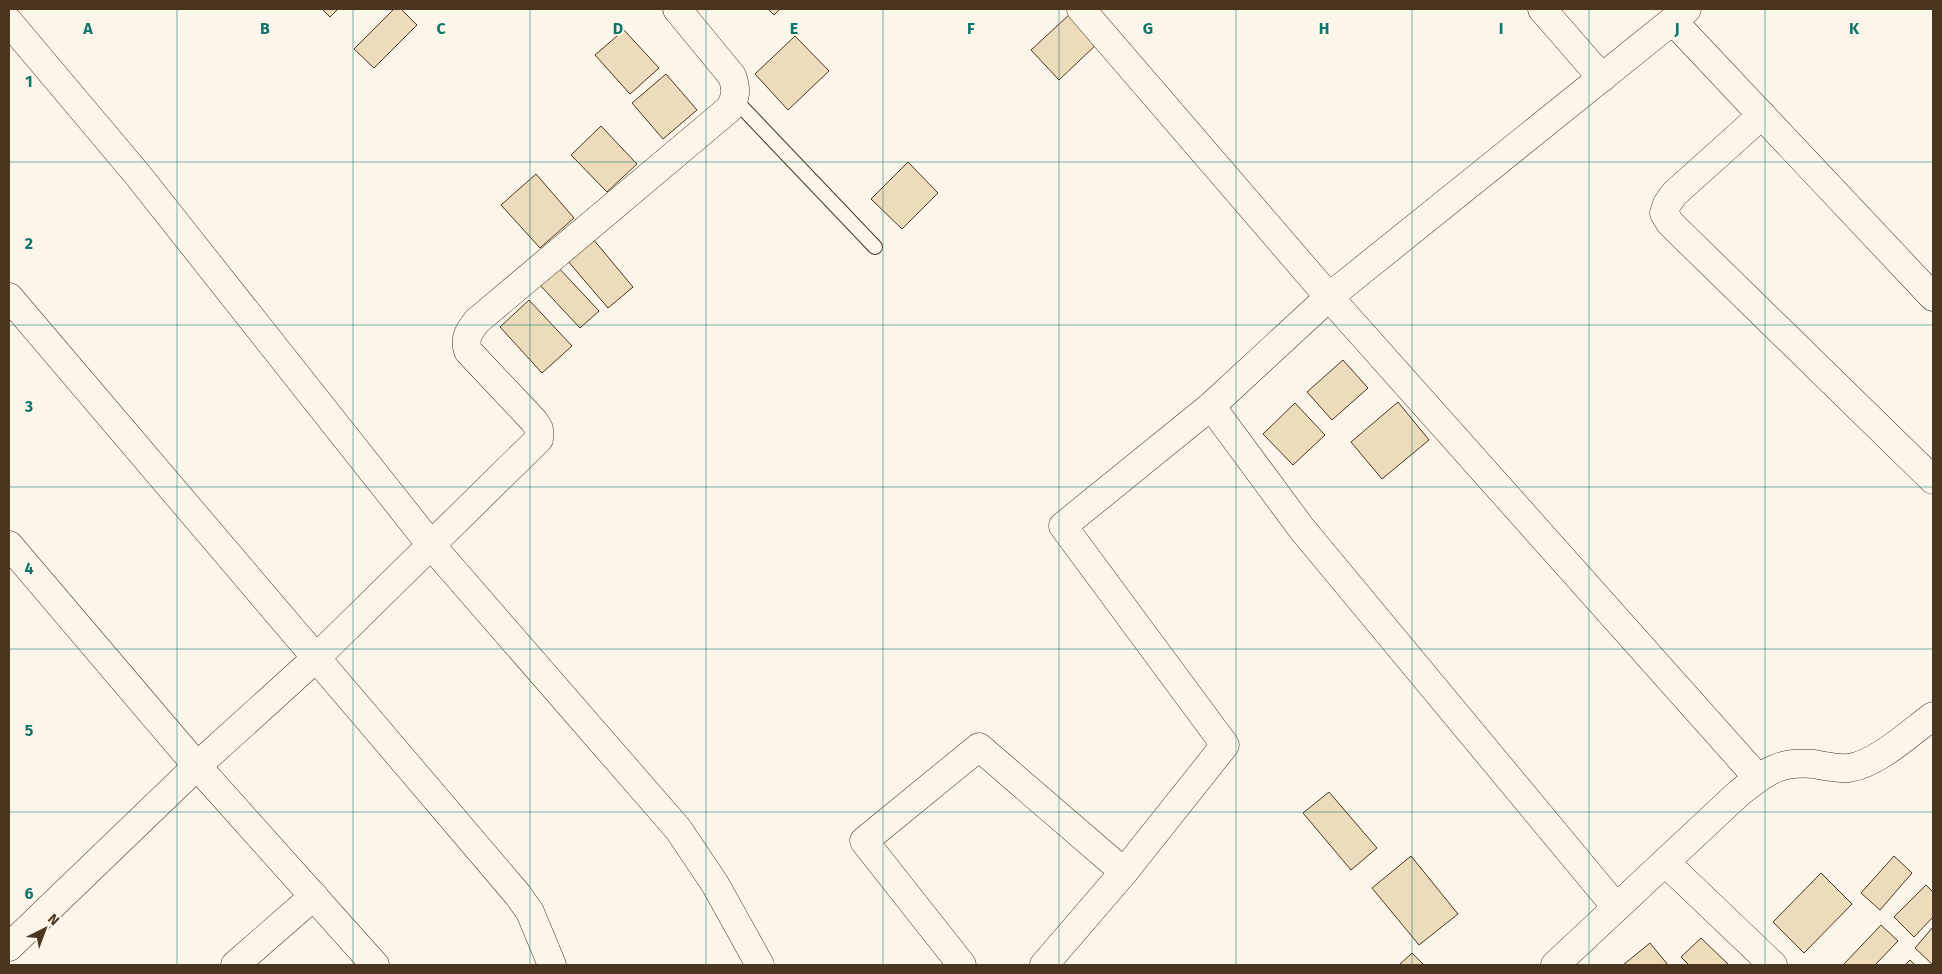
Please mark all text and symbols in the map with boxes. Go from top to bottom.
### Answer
text: A [82,19,93,38]
text: B [260,19,270,38]
text: C [436,19,446,38]
text: D [613,19,623,38]
text: E [790,19,798,38]
text: F [967,19,975,38]
text: G [1143,19,1153,38]
text: H [1319,19,1329,38]
text: I [1499,19,1503,38]
text: J [1673,19,1680,38]
text: K [1849,19,1860,38]
text: 1 [25,72,33,91]
text: 2 [25,234,33,253]
text: 3 [24,397,33,416]
text: 4 [24,559,34,578]
text: 5 [25,721,34,740]
text: 6 [24,884,34,903]
north arrow [20,904,70,954]
text: N [44,910,63,929]

